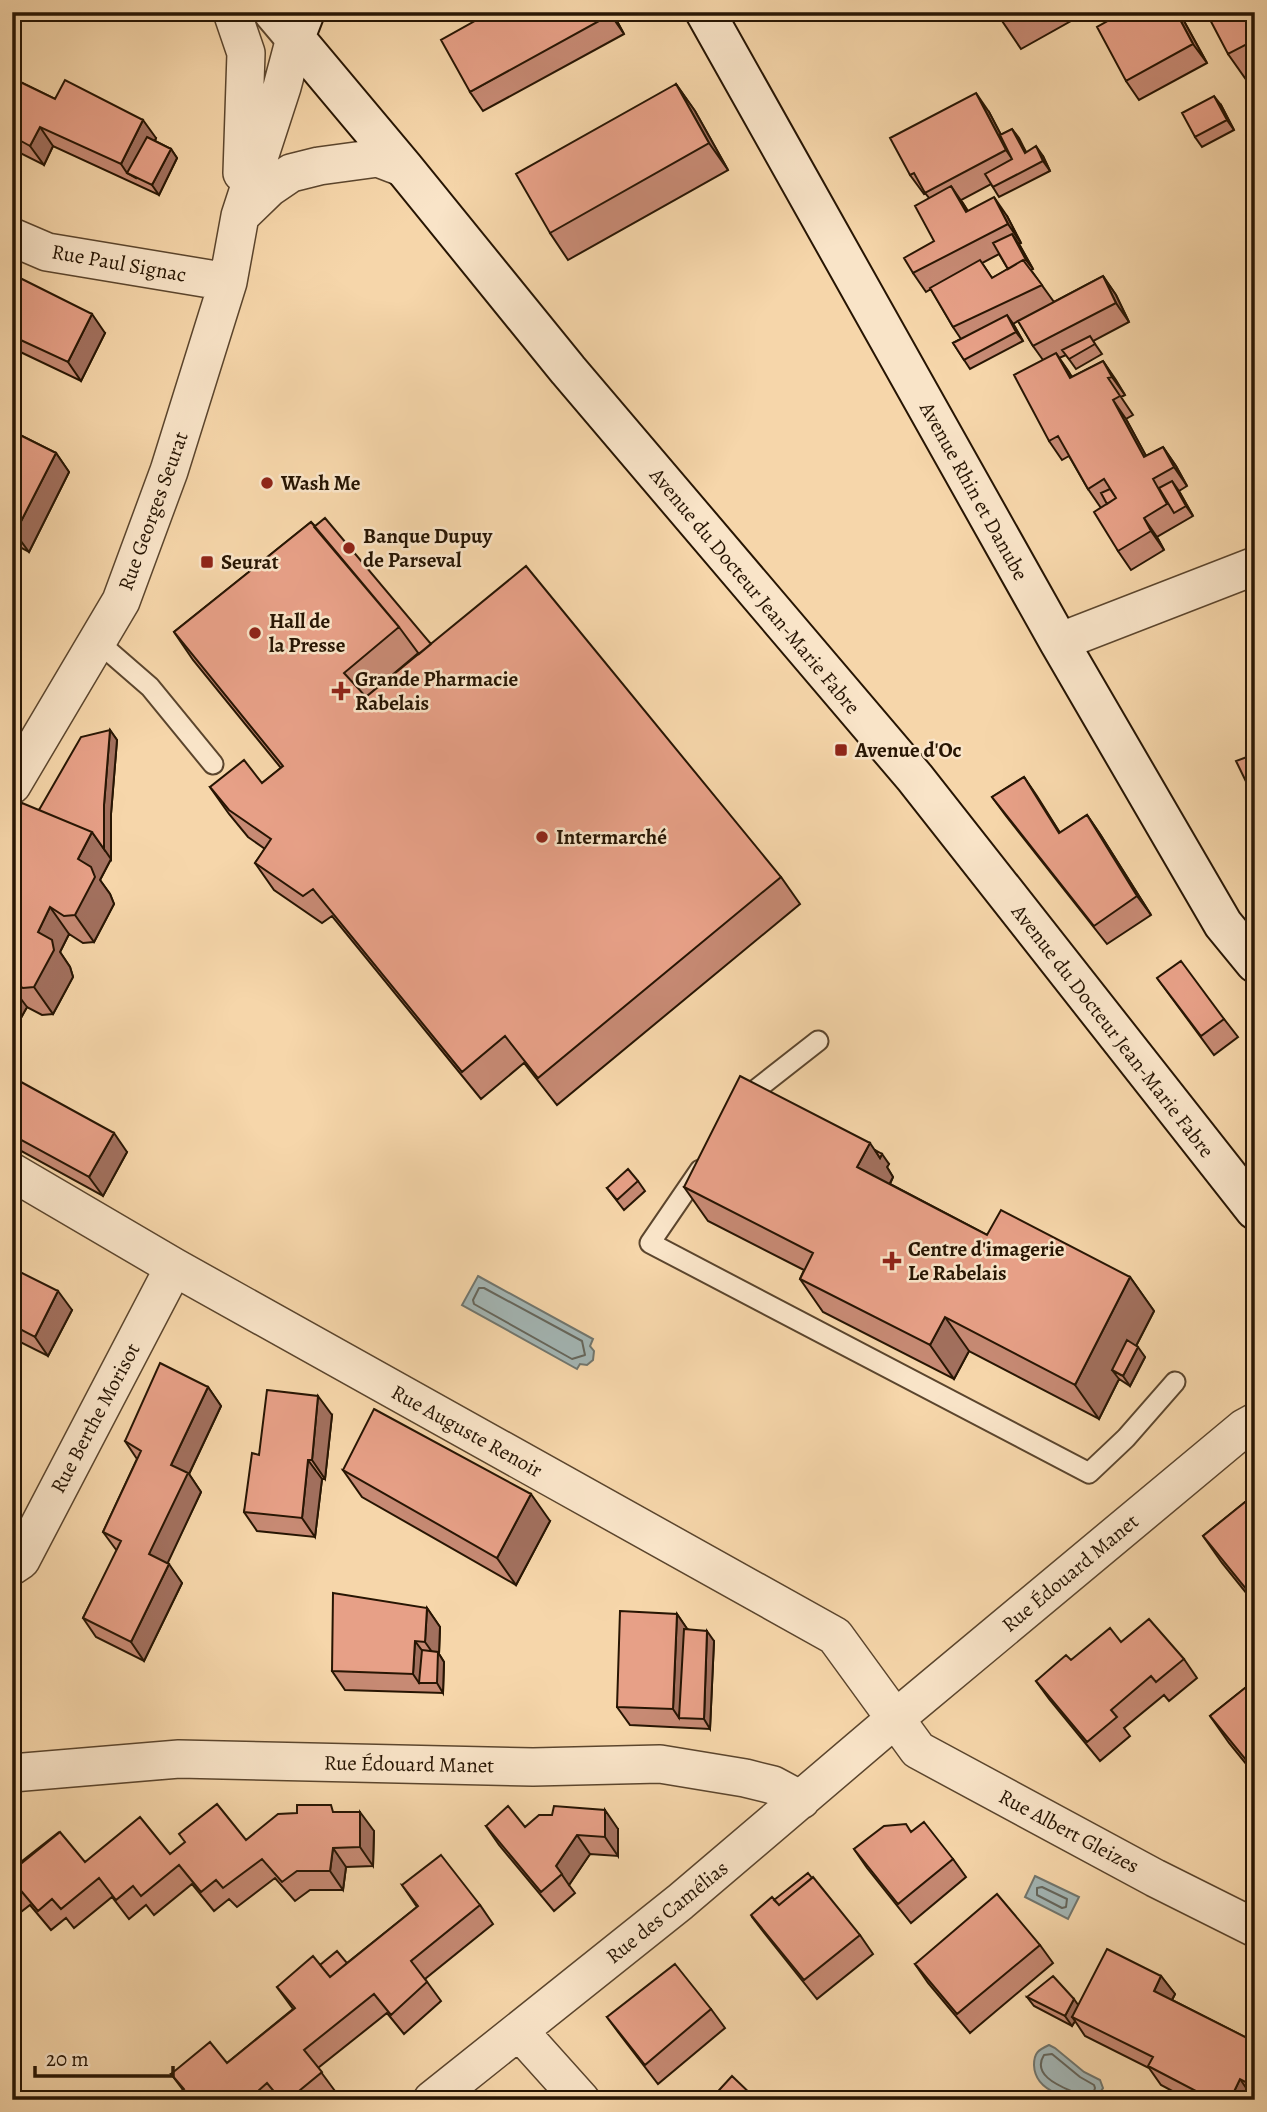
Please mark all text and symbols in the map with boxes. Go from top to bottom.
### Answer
street label: Rue Paul Signac [49,237,189,289]
street label: Avenue Rhin et Danube [913,396,1035,585]
street label: Rue Georges Seurat [111,428,195,594]
street label: Avenue du Docteur Jean-Marie Fabre [643,461,867,720]
place label: Wash Me [280,469,361,497]
marker: Wash Me [259,475,275,491]
place label: Banque Dupuy de Parseval [363,522,494,574]
marker: Banque Dupuy de Parseval [341,540,357,556]
place label: Seurat [221,548,279,576]
marker: Seurat [199,554,215,570]
place label: Hall de la Presse [269,607,346,659]
marker: Hall de la Presse [247,625,263,641]
place label: Grande Pharmacie Rabelais [355,665,519,717]
marker: Grande Pharmacie Rabelais [333,683,349,699]
place label: Avenue d'Oc [854,736,962,764]
marker: Avenue d'Oc [833,742,849,758]
place label: Intermarché [556,823,667,851]
marker: Intermarché [534,829,550,845]
street label: Avenue du Docteur Jean-Marie Fabre [1005,898,1221,1163]
place label: Centre d'imagerie Le Rabelais [908,1235,1065,1287]
marker: Centre d'imagerie Le Rabelais [882,1251,902,1271]
street label: Rue Berthe Morisot [44,1338,146,1498]
street label: Rue Auguste Renoir [386,1378,548,1484]
street label: Rue Édouard Manet [996,1507,1144,1638]
street label: Rue Édouard Manet [324,1749,494,1779]
street label: Rue Albert Gleizes [994,1782,1144,1880]
street label: Rue des Camélias [600,1854,734,1970]
scale bar [35,2035,173,2079]
text: 20 m [46,2045,89,2073]

